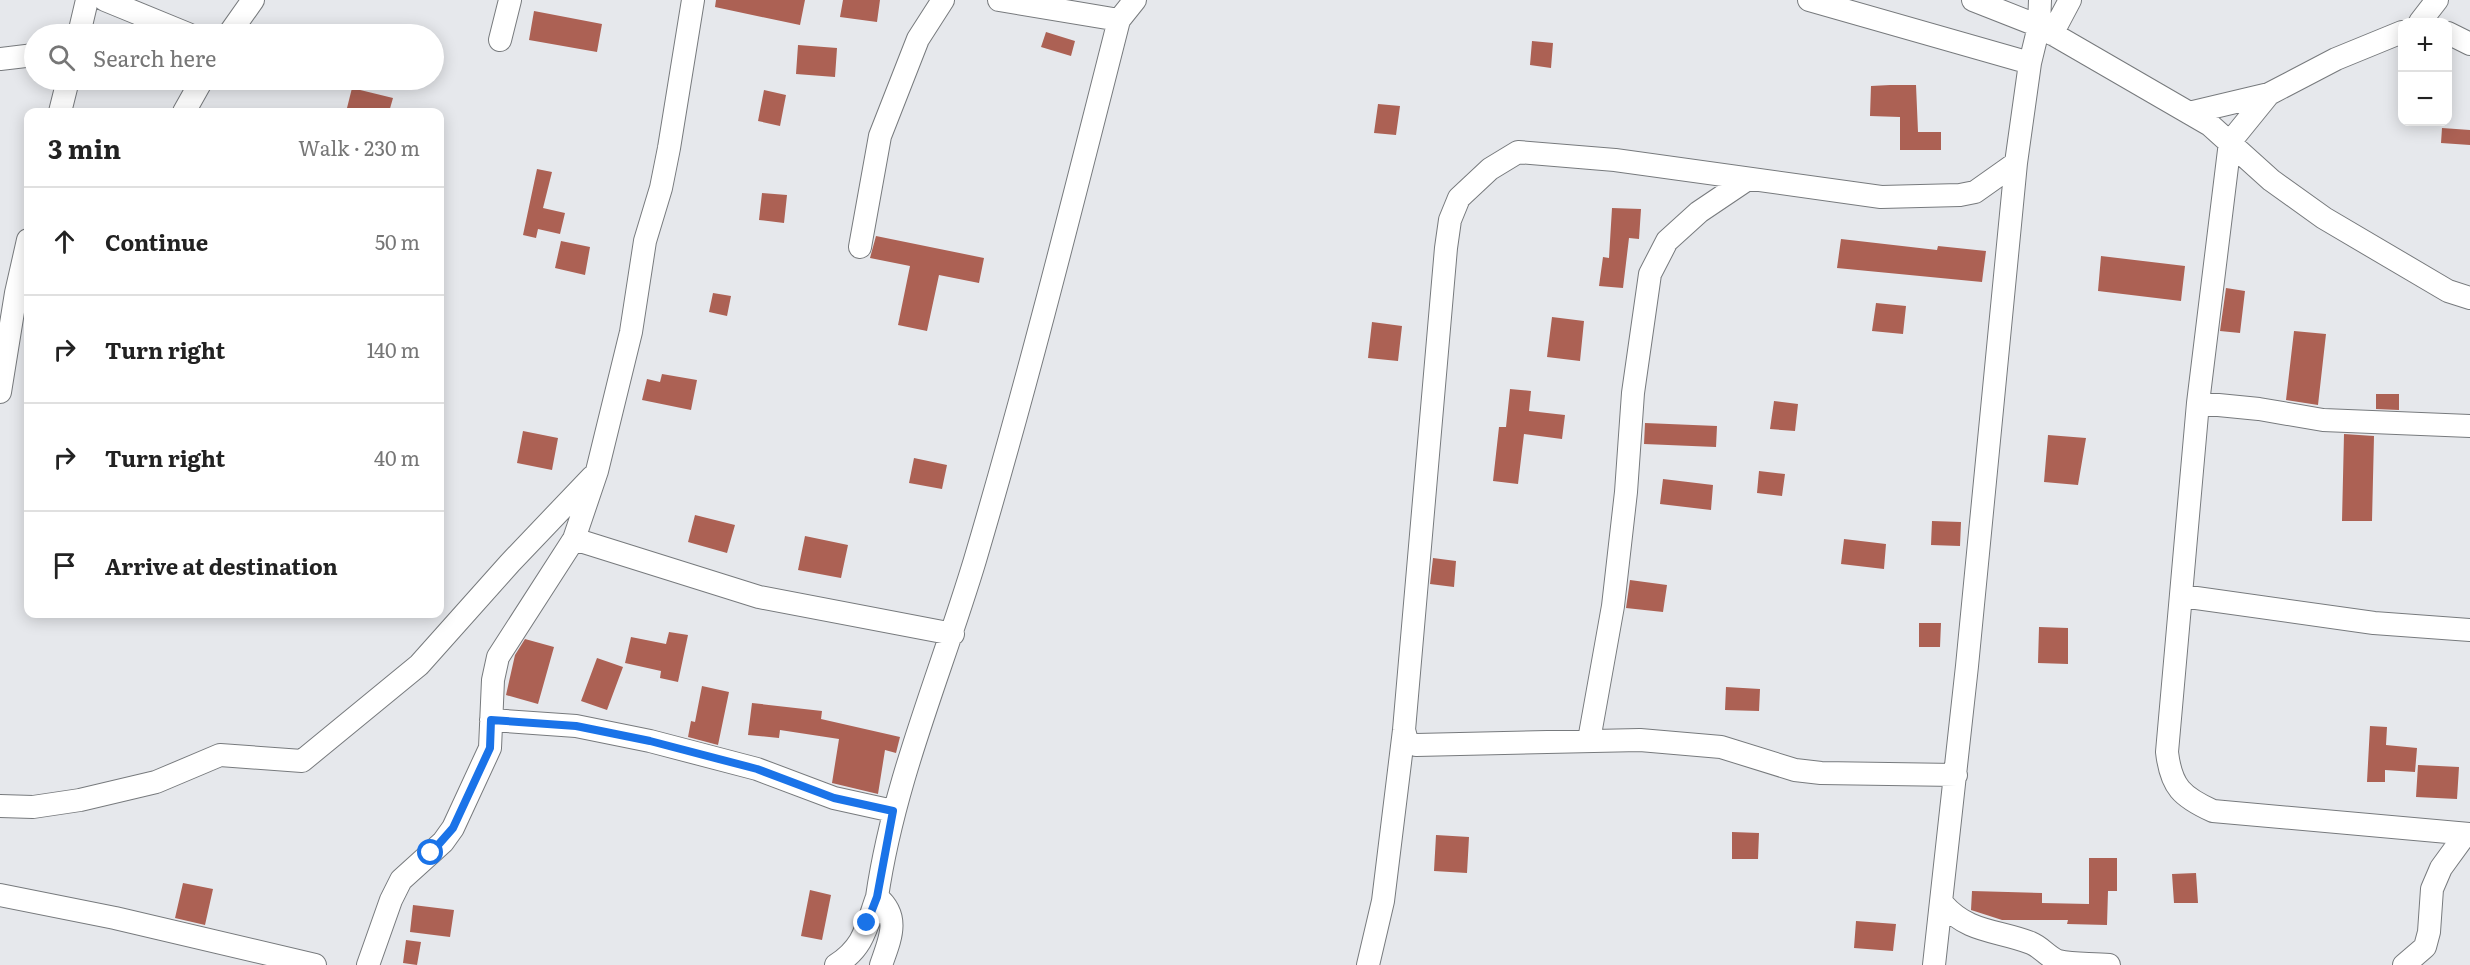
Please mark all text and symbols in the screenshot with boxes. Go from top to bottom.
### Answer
map controls [2398,18,2452,126]
button: + [2398,18,2452,72]
search box [24,24,444,90]
icon: search [45,41,78,74]
text: Search here [93,41,216,74]
button: − [2398,72,2452,126]
text: 3 min [48,128,121,167]
text: Walk · 230 m [298,132,420,162]
icon: ahead [48,225,81,258]
text: Continue [105,225,208,258]
text: 50 m [375,226,420,256]
icon: right [48,333,81,366]
text: Turn right [105,333,225,366]
text: 140 m [367,334,420,364]
icon: right [48,441,81,474]
text: Turn right [105,441,225,474]
text: 40 m [374,442,420,472]
icon: arrive [48,549,81,582]
text: Arrive at destination [105,549,338,582]
route start [417,839,443,865]
route end [853,909,879,935]

